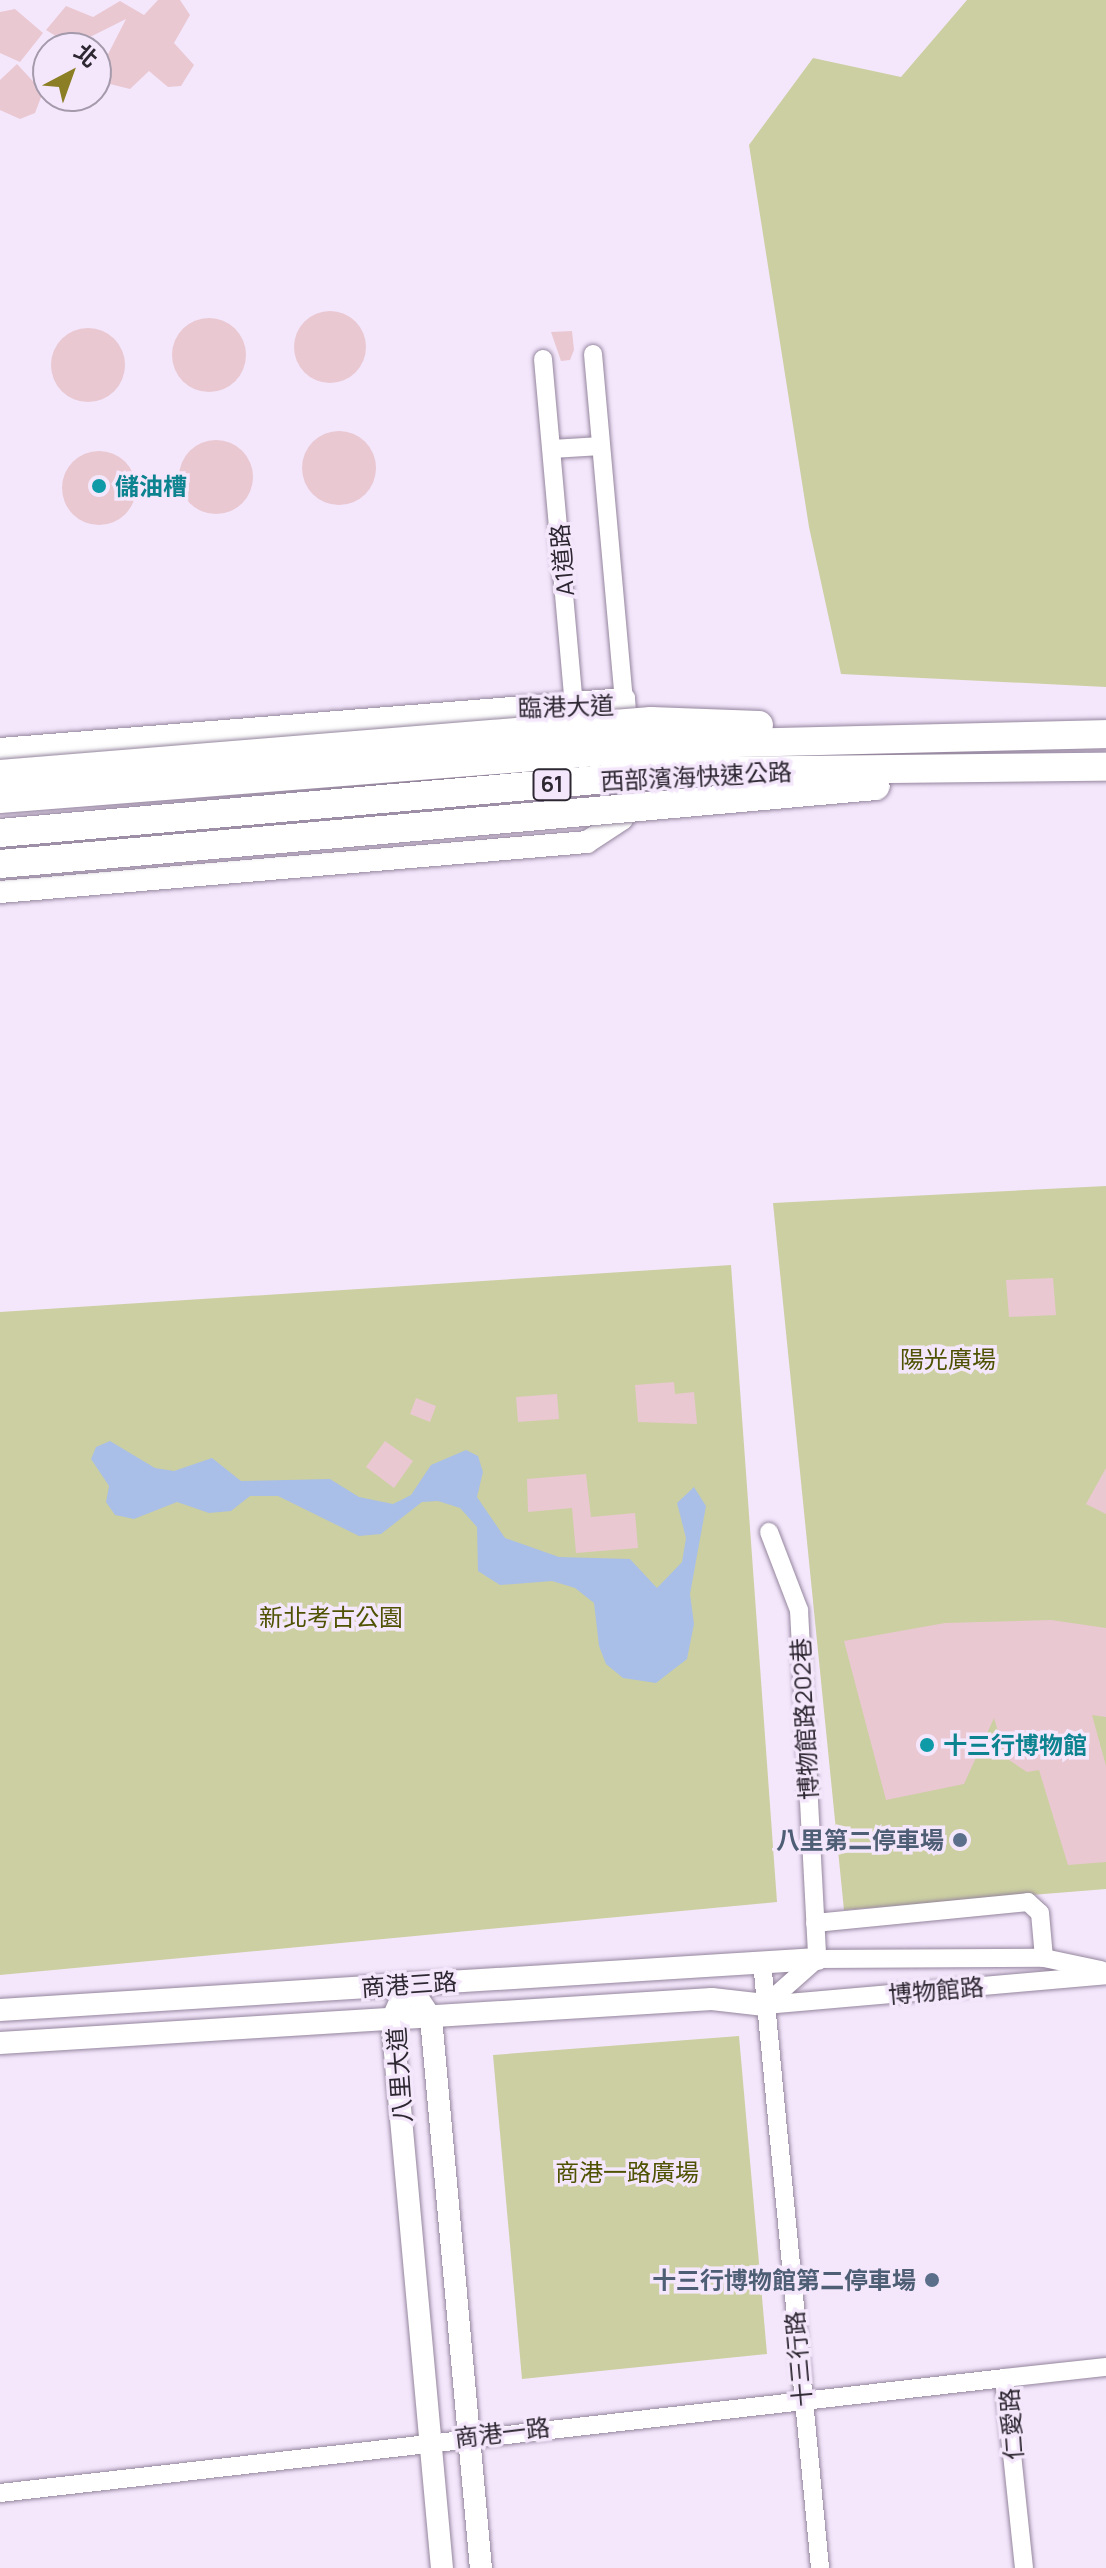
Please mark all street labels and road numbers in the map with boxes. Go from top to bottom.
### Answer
street label: A1道路 [544,523,580,597]
street label: 臨港大道 [518,690,614,722]
street label: 西部濱海快速公路 [599,757,793,795]
road number: 61 [532,767,572,803]
street label: 博物館路202巷 [785,1637,823,1801]
street label: 商港三路 [360,1966,458,2002]
street label: 博物館路 [887,1971,985,2009]
street label: 八里大道 [381,2026,417,2124]
street label: 十三行路 [779,2310,817,2408]
street label: 仁愛路 [994,2387,1028,2461]
street label: 商港一路 [453,2412,551,2452]

